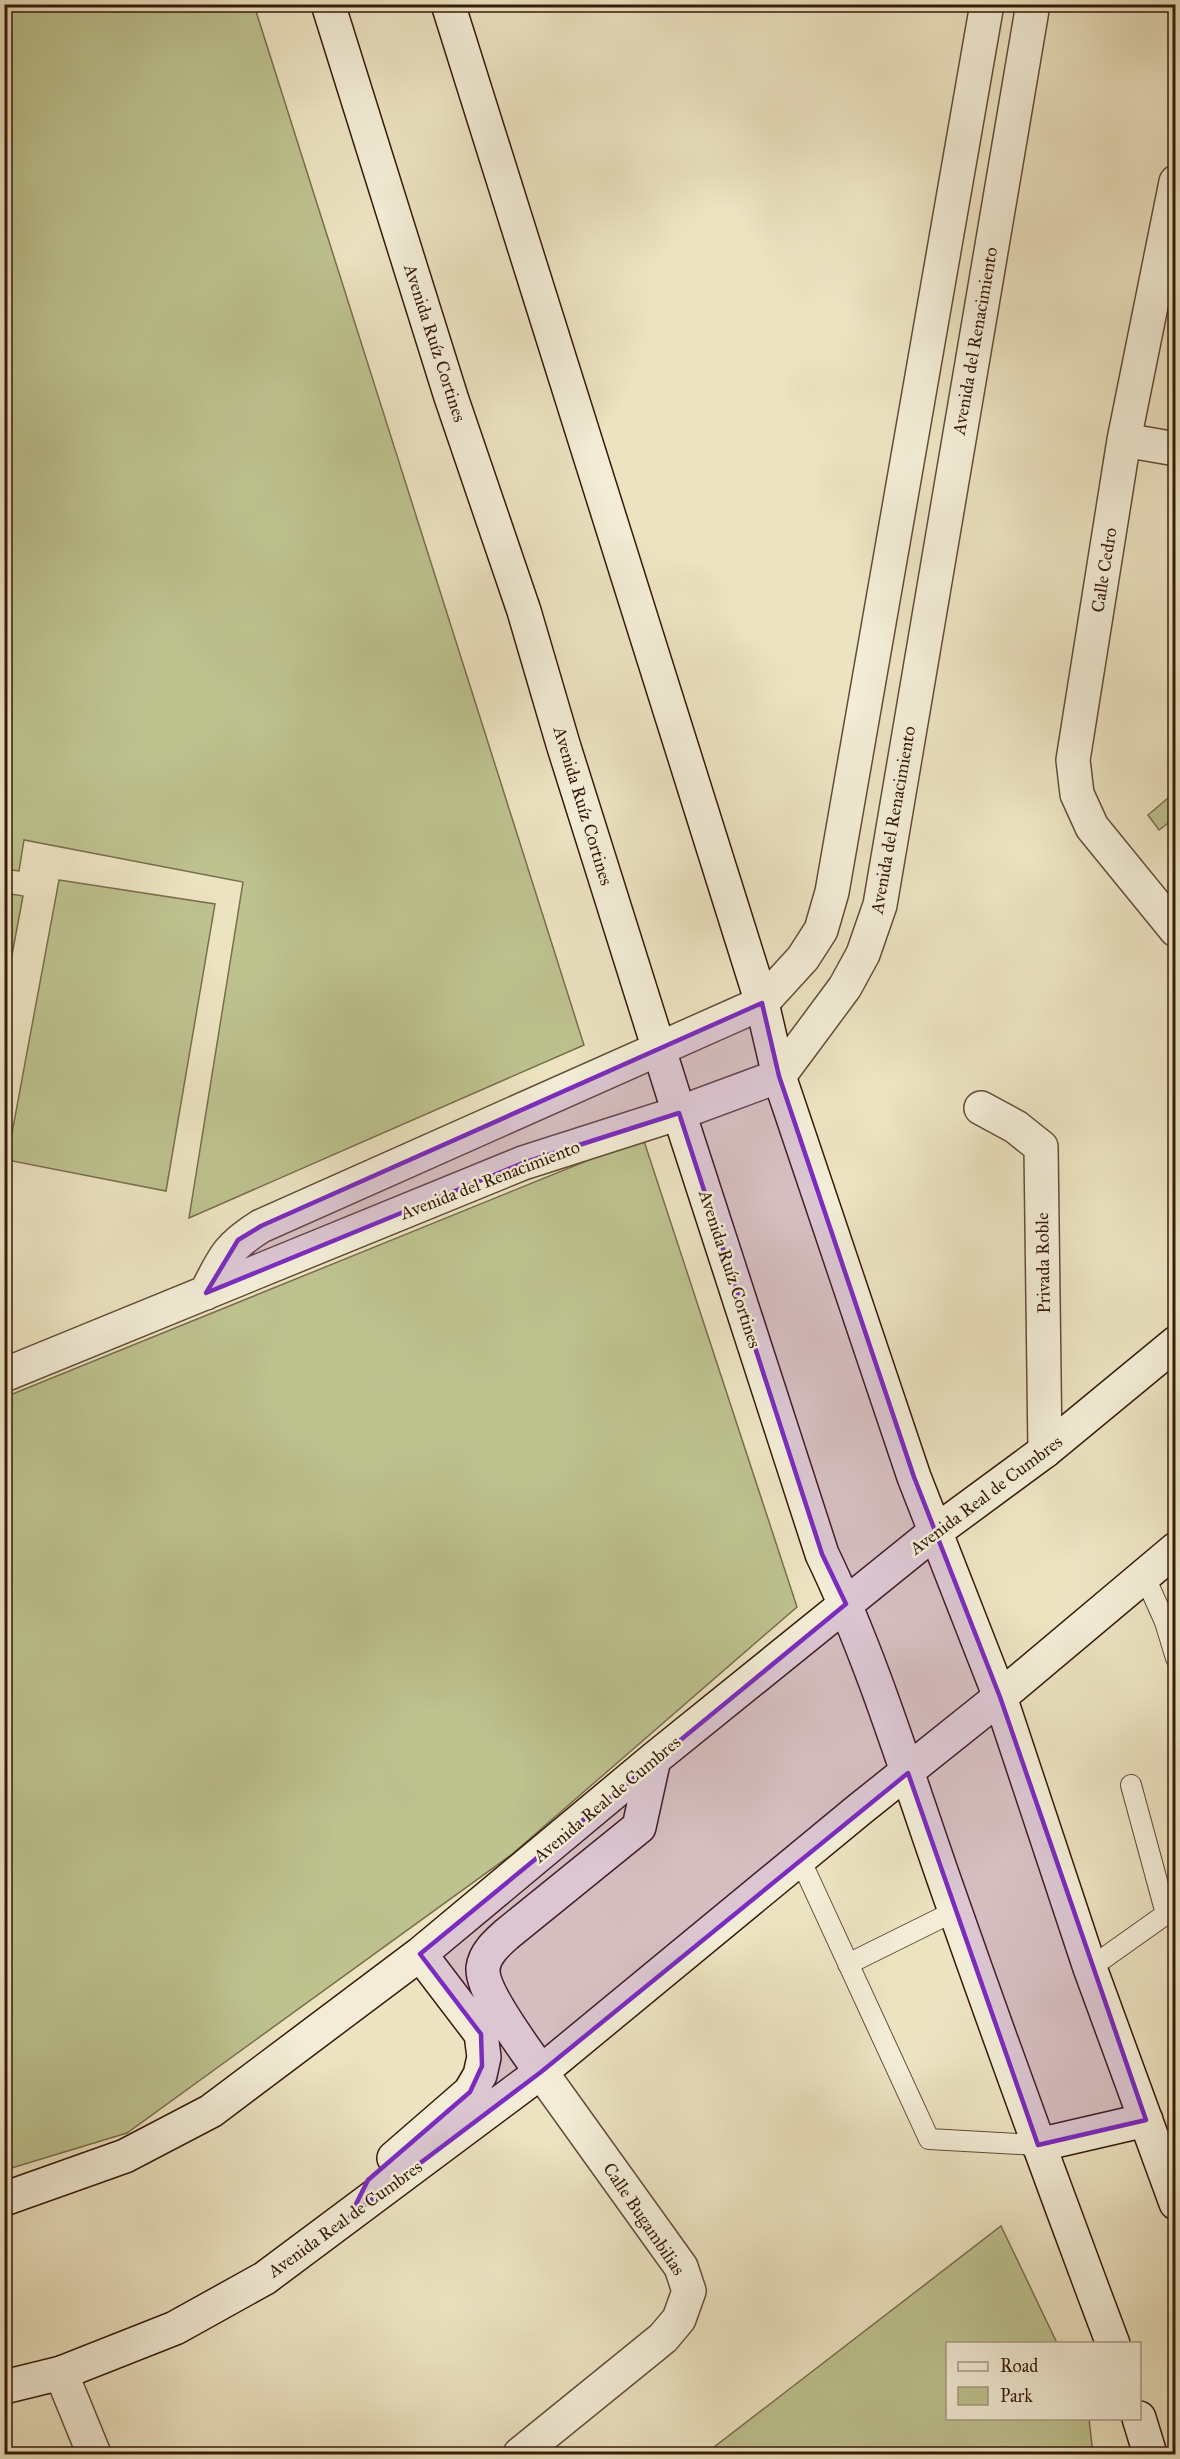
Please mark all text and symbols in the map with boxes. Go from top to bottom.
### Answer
street label: Avenida del Renacimiento [947,245,1002,438]
street label: Avenida Ruíz Cortines [399,260,471,425]
street label: Calle Cedro [1086,526,1122,614]
street label: Avenida Ruíz Cortines [548,723,618,888]
street label: Avenida del Renacimiento [865,724,920,917]
street label: Avenida del Renacimiento [396,1136,583,1225]
street label: Avenida Ruíz Cortines [694,1186,766,1351]
street label: Privada Roble [1031,1212,1055,1314]
street label: Avenida Real de Cumbres [905,1430,1067,1560]
street label: Avenida Real de Cumbres [528,1731,685,1868]
street label: Avenida Real de Cumbres [263,2156,427,2283]
street label: Calle Bugambilias [597,2159,690,2280]
legend [946,2342,1141,2420]
text: Road [1000,2355,1038,2377]
text: Park [1000,2385,1033,2407]

